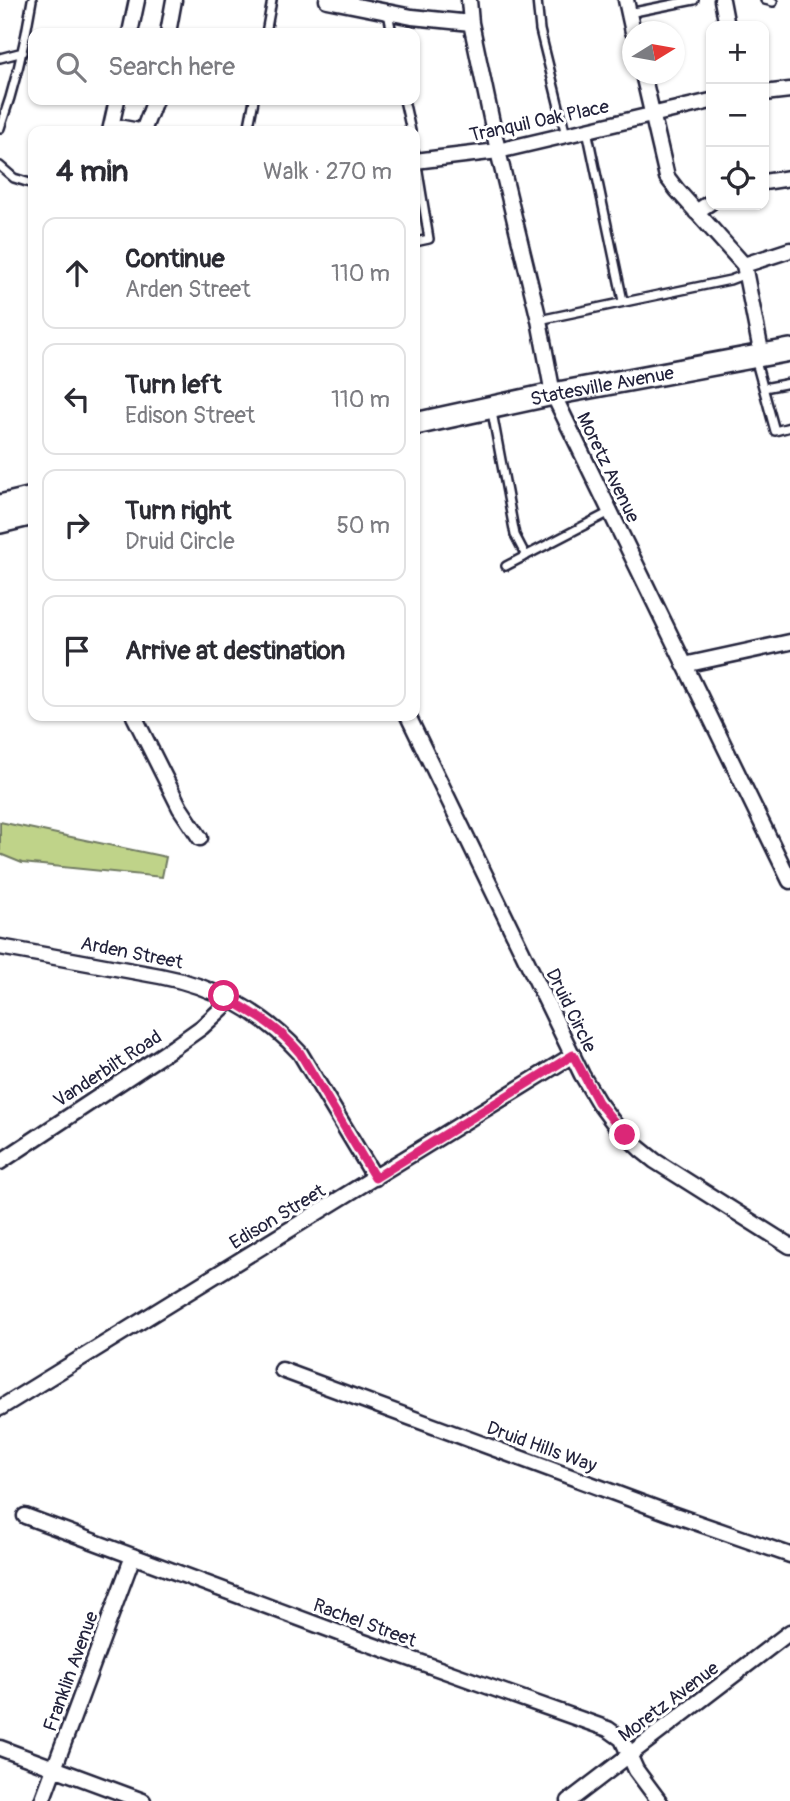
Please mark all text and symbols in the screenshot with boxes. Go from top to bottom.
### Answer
north arrow [622,21,685,84]
map controls [706,21,769,210]
button: + [706,21,769,84]
search box [28,28,420,105]
icon: search [52,48,90,86]
text: Search here [108,51,235,83]
button: − [706,84,769,147]
street label: Tranquil Oak Place [467,94,612,147]
button: locate [706,147,769,210]
text: 4 min [56,153,129,190]
text: Walk · 270 m [263,157,392,186]
text: Continue [125,243,225,275]
icon: ahead [58,254,96,292]
text: 110 m [331,259,390,288]
text: Arden Street [125,275,250,304]
street label: Statesville Avenue [528,361,676,412]
text: Turn left [125,369,221,401]
icon: left [58,380,96,418]
text: 110 m [331,385,390,414]
text: Edison Street [125,401,255,430]
street label: Moretz Avenue [571,408,645,527]
text: Turn right [125,495,231,527]
icon: right [58,506,96,544]
text: 50 m [336,511,390,540]
text: Druid Circle [125,527,235,556]
icon: arrive [58,632,96,670]
text: Arrive at destination [125,635,345,667]
street label: Arden Street [79,931,185,975]
street label: Druid Circle [540,965,602,1057]
route start [208,980,239,1011]
street label: Vanderbilt Road [49,1025,166,1113]
route end [609,1119,640,1150]
street label: Edison Street [225,1179,330,1255]
street label: Druid Hills Way [483,1416,600,1478]
street label: Rachel Street [310,1593,420,1653]
street label: Franklin Avenue [38,1607,104,1735]
street label: Moretz Avenue [614,1656,724,1747]

